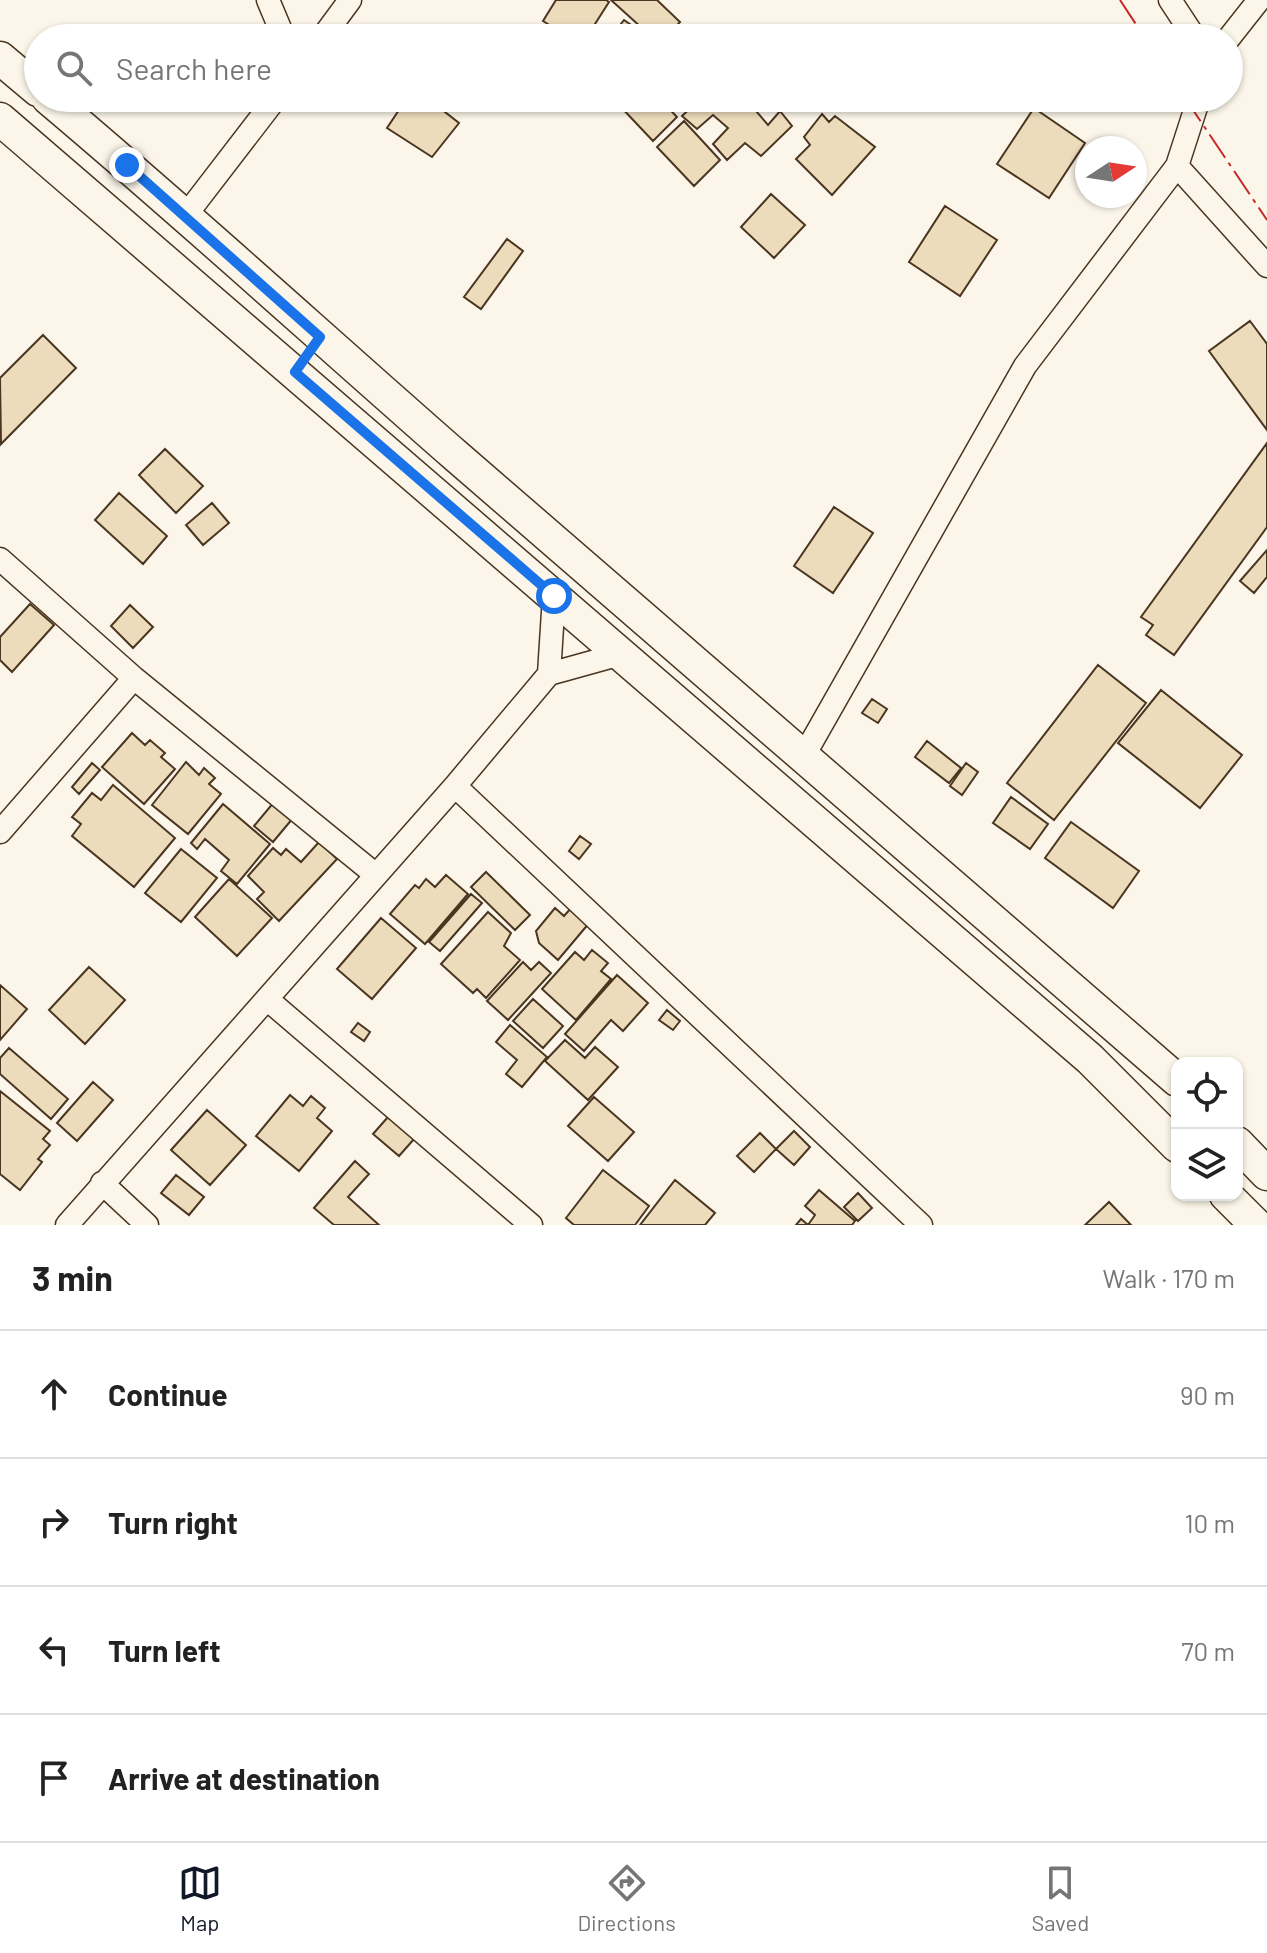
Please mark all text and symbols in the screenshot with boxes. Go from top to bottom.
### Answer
search box [24,24,1243,112]
icon: search [52,46,96,90]
text: Search here [116,50,272,86]
north arrow [1075,136,1147,208]
route end [109,147,145,183]
route start [536,578,572,614]
map controls [1171,1057,1243,1201]
button: locate [1171,1057,1243,1129]
button: layers [1171,1129,1243,1201]
text: 3 min [32,1257,113,1298]
text: Walk · 170 m [1102,1262,1235,1293]
icon: ahead [32,1372,76,1416]
text: Continue [108,1376,228,1412]
text: 90 m [1180,1379,1235,1410]
icon: right [32,1500,76,1544]
text: Turn right [108,1504,238,1540]
text: 10 m [1185,1507,1235,1538]
icon: left [32,1628,76,1672]
text: Turn left [108,1632,221,1668]
text: 70 m [1181,1635,1235,1666]
icon: arrive [32,1756,76,1800]
text: Arrive at destination [108,1760,380,1796]
tab: Map [178,1861,222,1935]
tab: Directions [577,1861,676,1935]
tab: Saved [1031,1861,1089,1935]

